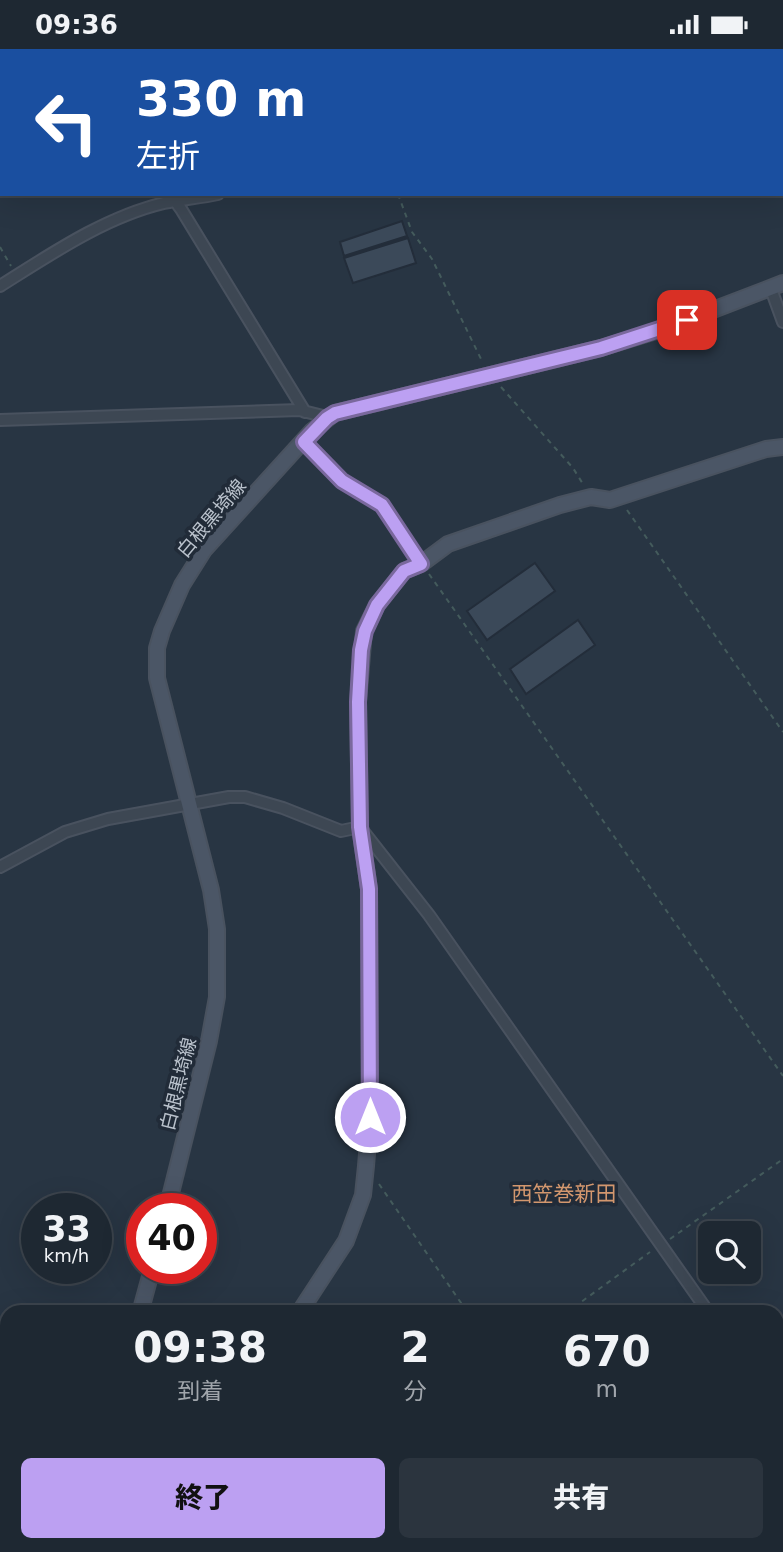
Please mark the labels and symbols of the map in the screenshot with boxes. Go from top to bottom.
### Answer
pin [657,290,717,350]
street label: 白根黒埼線 [172,475,250,561]
street label: 白根黒埼線 [156,1035,200,1133]
position arrow [333,1080,407,1154]
district label: 西笠巻新田 [512,1182,617,1206]
speed limit sign: 40 [126,1193,217,1284]

